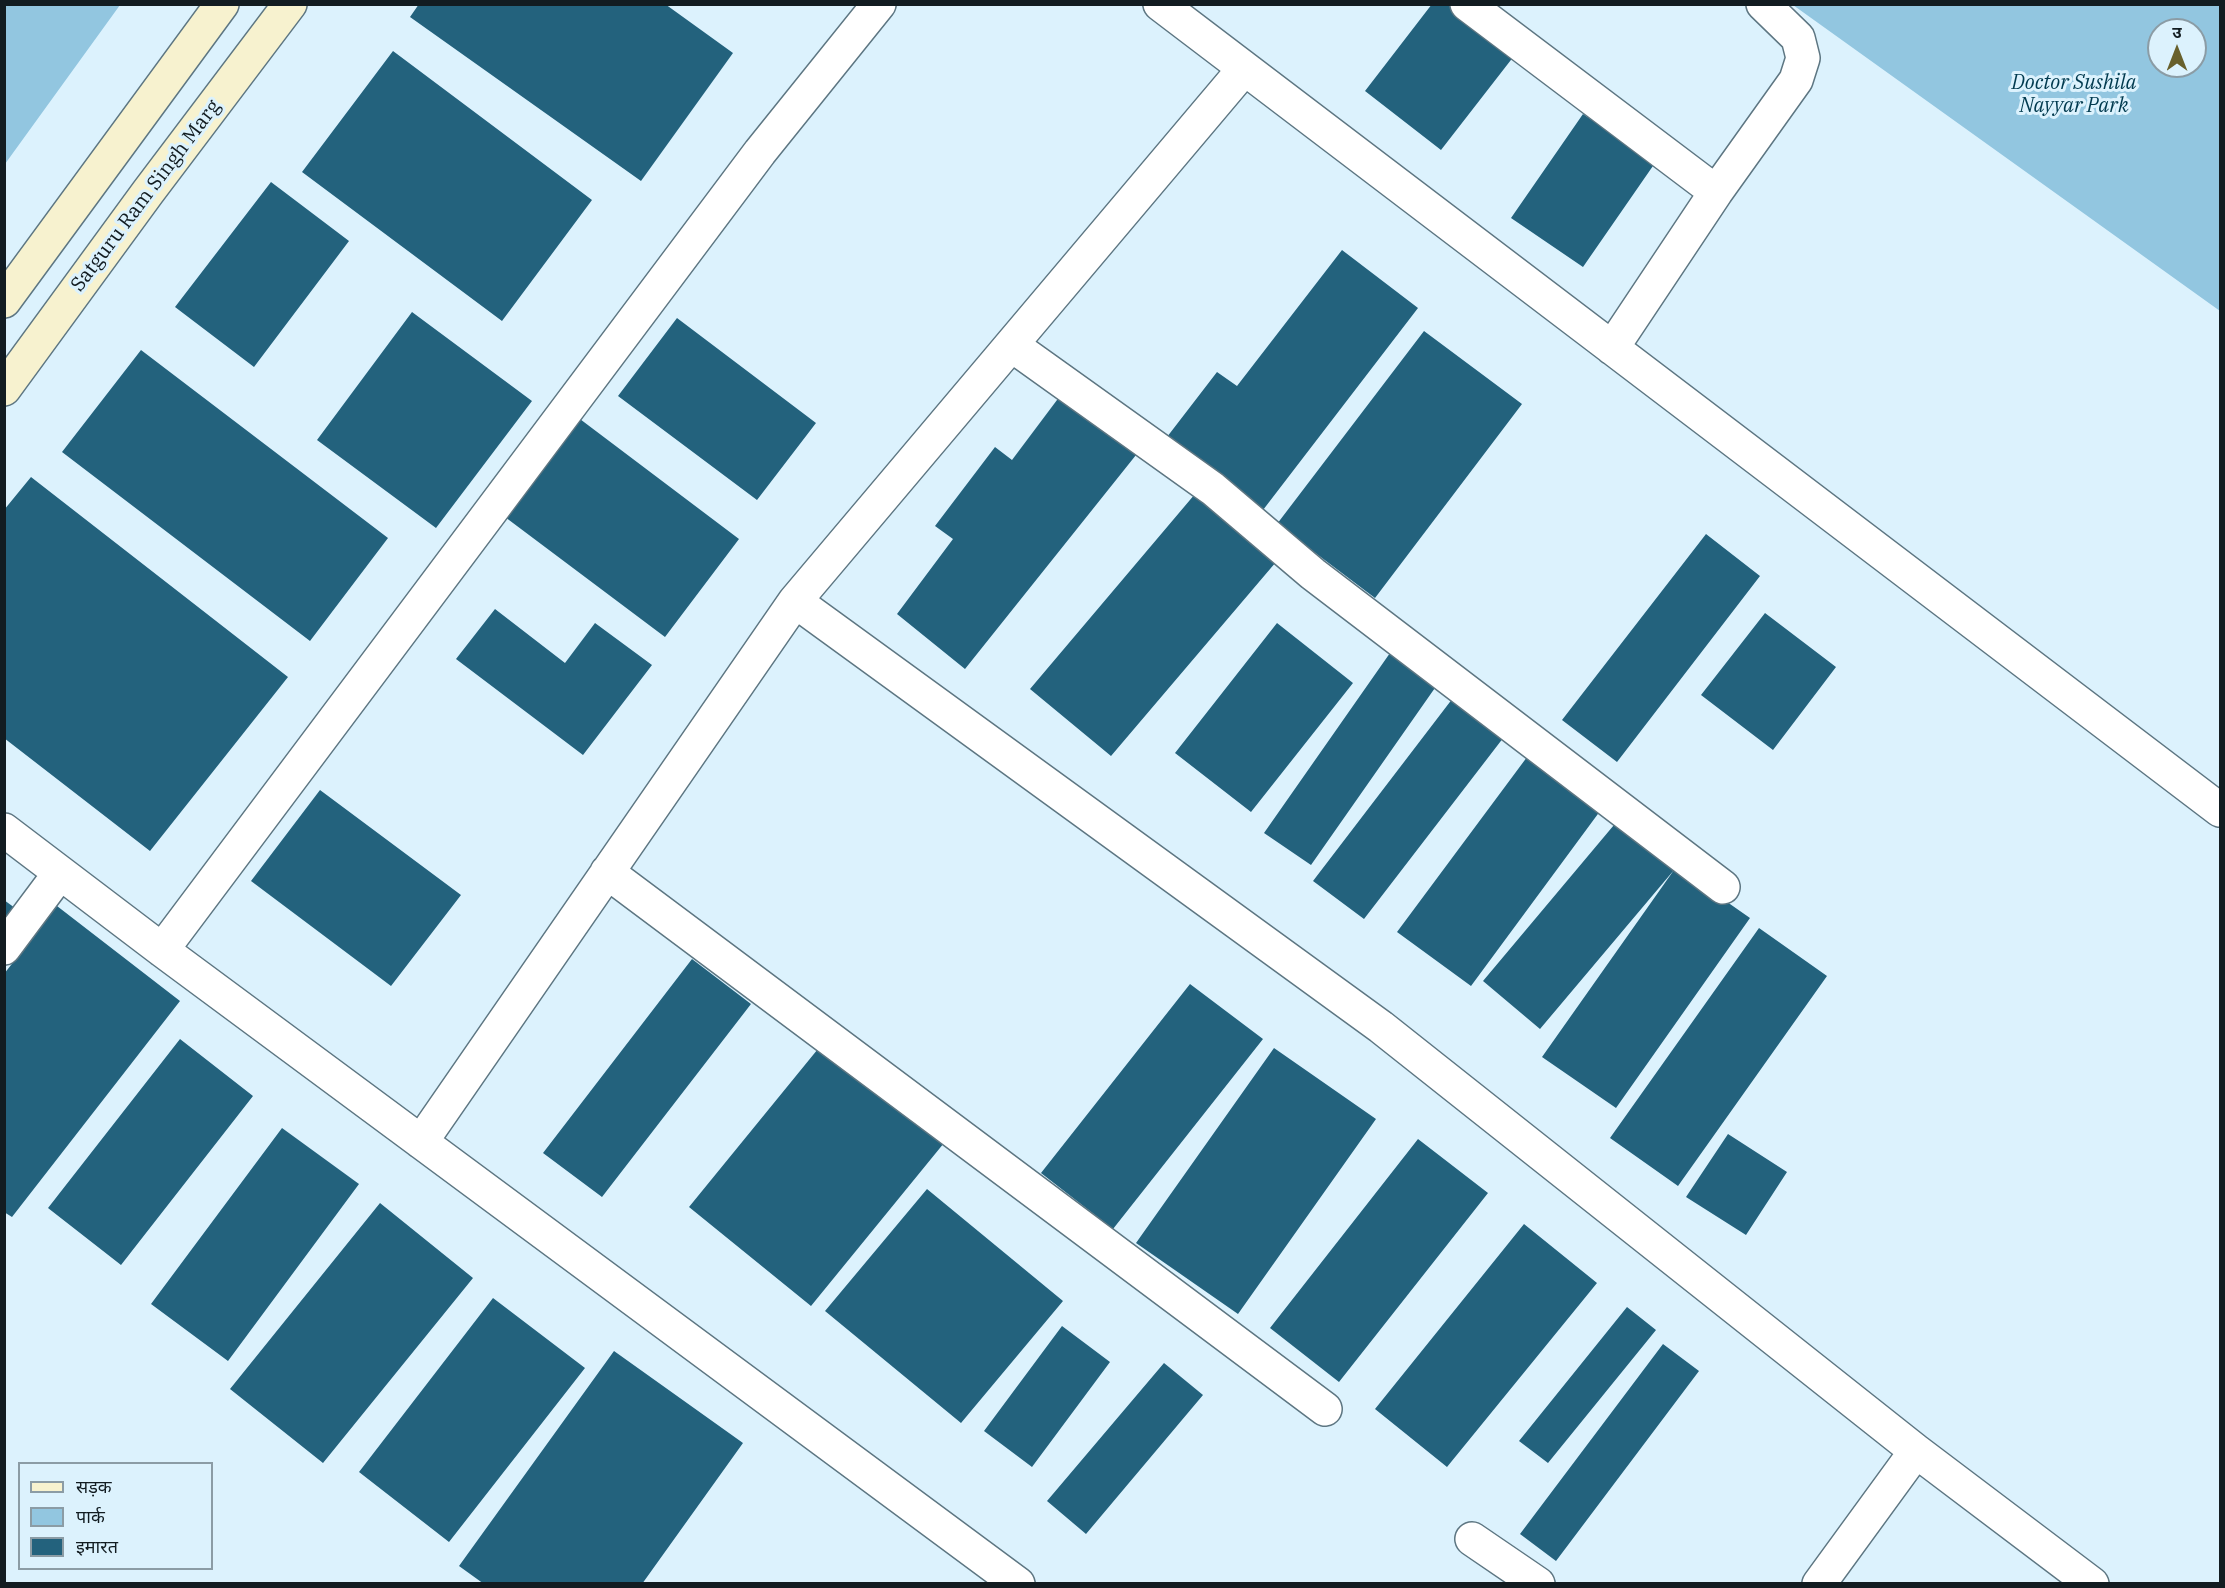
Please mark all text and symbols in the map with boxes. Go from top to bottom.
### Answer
north arrow [2147,18,2207,78]
text: उ [2172,22,2182,42]
park label: Doctor Sushila Nayyar Park [2012,71,2136,118]
street label: Satguru Ram Singh Marg [66,95,226,297]
legend [18,1462,213,1570]
text: सड़क [76,1475,112,1498]
text: पार्क [76,1505,105,1528]
text: इमारत [76,1535,118,1558]

